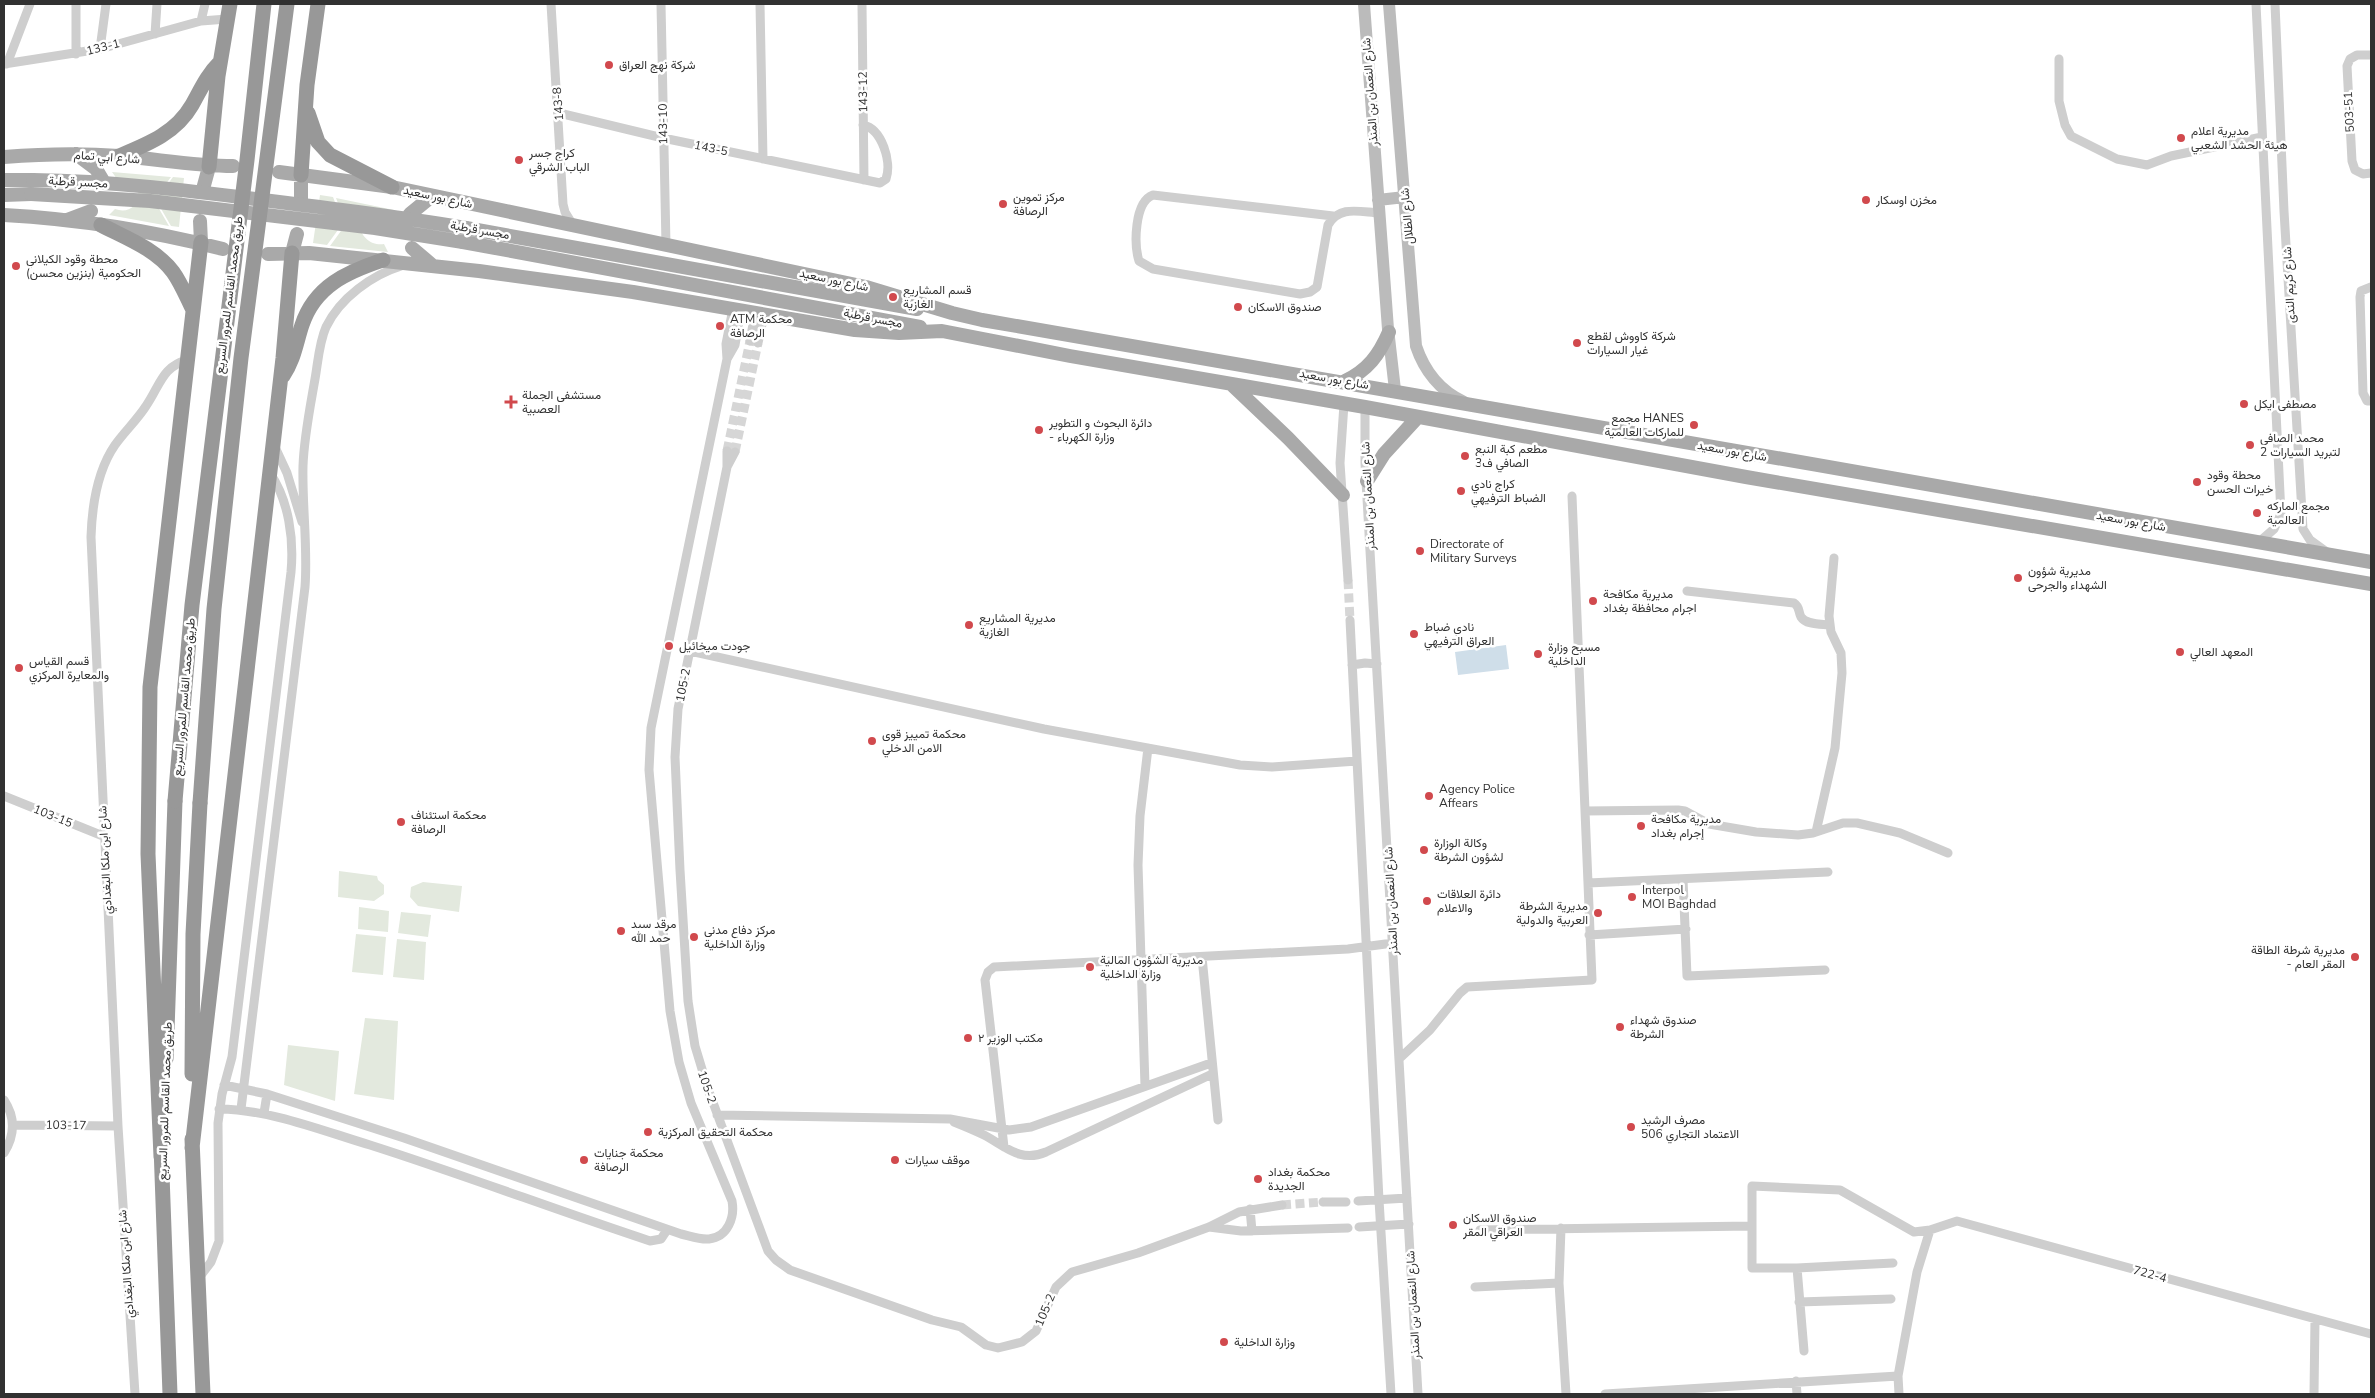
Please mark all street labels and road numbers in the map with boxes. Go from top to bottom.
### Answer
street label: 133-1 [85,35,121,59]
street label: شارع النعمان بن المنذر [1358,37,1383,148]
street label: 143-12 [855,71,871,113]
street label: 143-8 [549,87,567,121]
street label: 503-51 [2340,91,2358,133]
street label: 143-10 [655,103,671,145]
street label: 143-5 [693,137,729,159]
street label: شارع ابي تمام [73,147,141,169]
street label: مجسر قرطبة [48,172,108,192]
street label: شارع بور سعيد [402,182,474,213]
street label: شارع الظلال [1397,187,1418,245]
street label: طريق محمد القاسم للمرور السريع [211,215,248,375]
street label: مجسر قرطبة [449,217,511,243]
street label: شارع كريم الندى [2279,246,2300,324]
street label: شارع بور سعيد [798,265,870,296]
street label: مجسر قرطبة [842,304,904,332]
street label: شارع بور سعيد [1298,365,1370,394]
street label: شارع بور سعيد [1696,437,1768,466]
street label: شارع النعمان بن المنذر [1357,441,1380,552]
street label: شارع بور سعيد [2095,507,2167,536]
street label: طريق محمد القاسم للمرور السريع [169,617,200,777]
street label: 105-2 [672,667,694,703]
street label: 103-15 [31,801,75,831]
street label: شارع ابن ملكا البغدادي [94,805,118,915]
street label: شارع النعمان بن المنذر [1380,846,1403,957]
street label: طريق محمد القاسم للمرور السريع [154,1021,177,1181]
street label: 105-2 [694,1068,720,1106]
street label: 103-17 [45,1117,87,1133]
street label: شارع ابن ملكا البغدادي [114,1209,140,1319]
street label: شارع النعمان بن المنذر [1402,1250,1425,1361]
street label: 722-4 [2132,1262,2168,1286]
street label: 105-2 [1031,1291,1059,1329]

